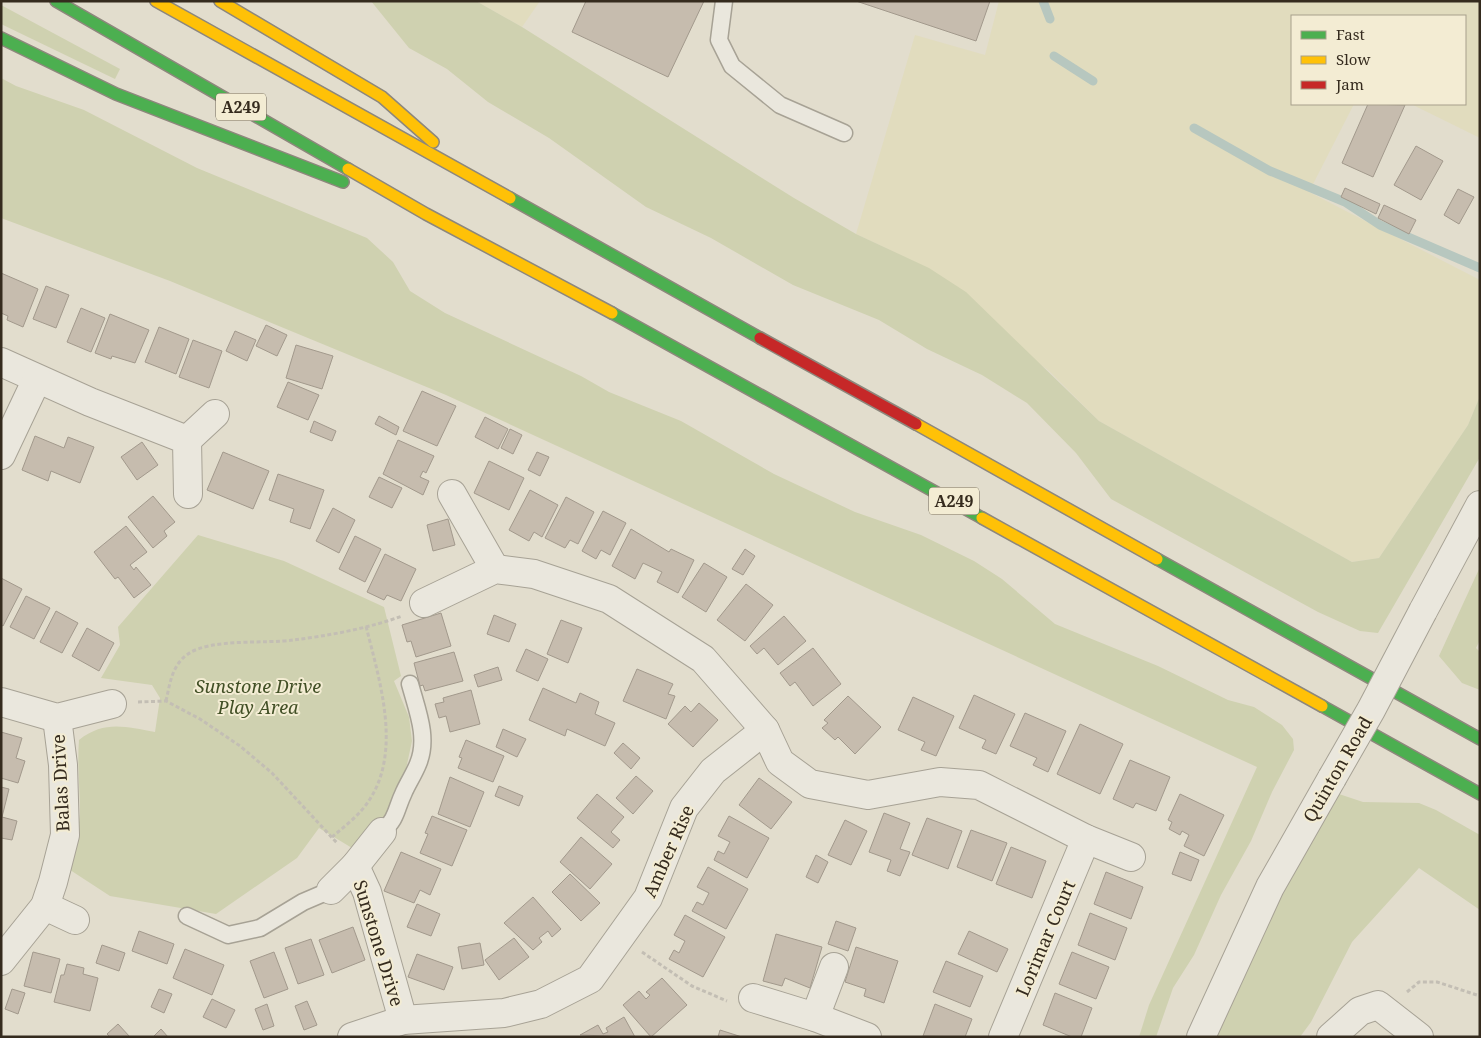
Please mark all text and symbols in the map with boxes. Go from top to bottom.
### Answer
legend [1291,15,1466,105]
text: Fast [1336,24,1365,44]
text: Slow [1336,49,1370,69]
text: Jam [1335,74,1364,94]
road number: A249 [216,94,266,120]
road number: A249 [929,488,979,514]
park label: Sunstone Drive Play Area [195,674,321,719]
street label: Quinton Road [1297,712,1377,826]
street label: Balas Drive [45,734,75,832]
street label: Amber Rise [637,801,699,901]
street label: Lorimar Court [1010,876,1080,1000]
street label: Sunstone Drive [348,877,410,1009]

